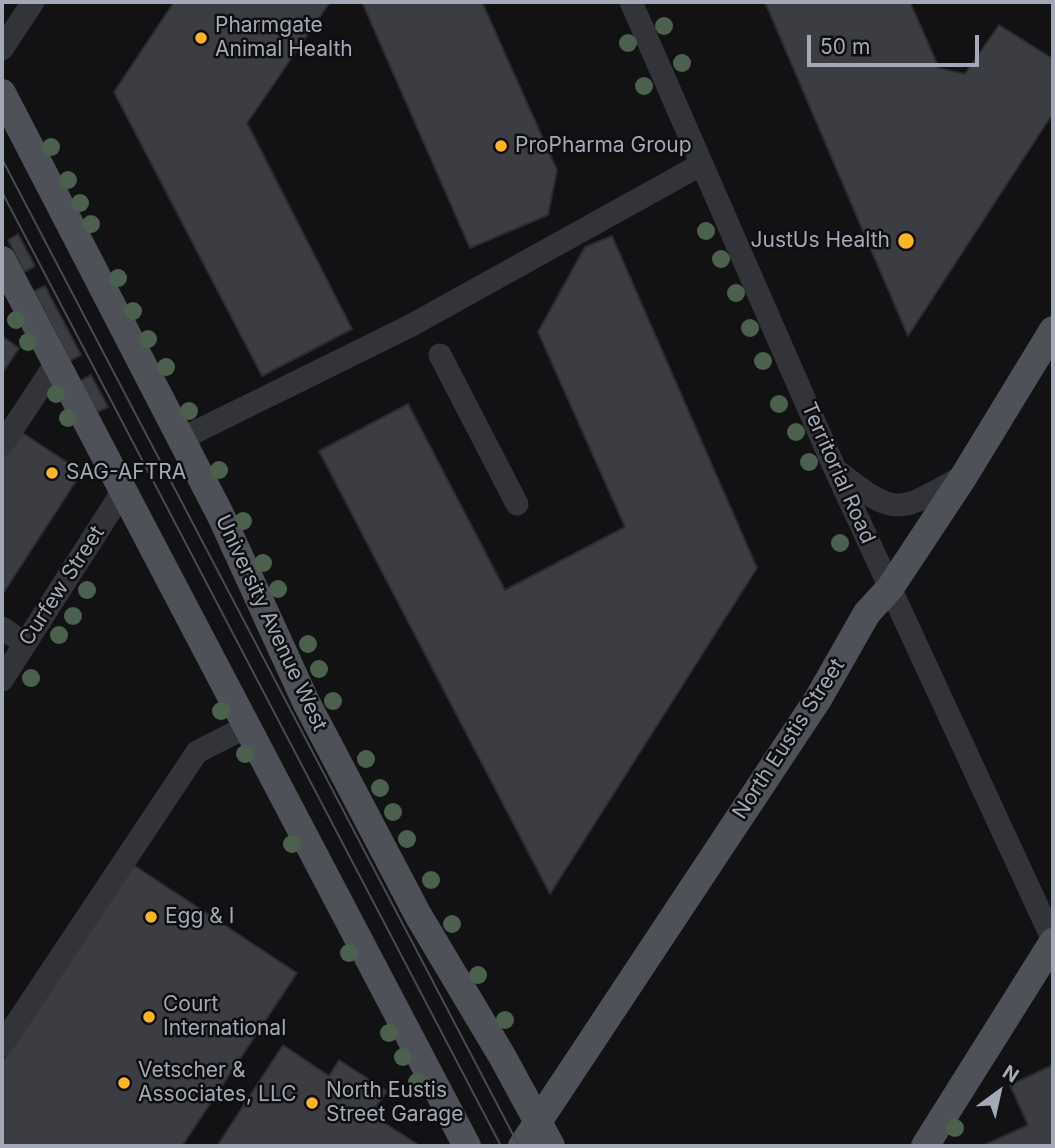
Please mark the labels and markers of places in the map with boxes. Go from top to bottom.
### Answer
place label: Pharmgate Animal Health [215,13,353,63]
marker: Pharmgate Animal Health [193,30,209,46]
place label: ProPharma Group [515,133,692,159]
marker: ProPharma Group [493,138,509,154]
place label: JustUs Health [750,228,890,254]
marker: JustUs Health [896,231,916,251]
place label: SAG-AFTRA [66,460,186,486]
marker: SAG-AFTRA [44,465,60,481]
place label: Egg & I [165,904,234,930]
marker: Egg & I [143,909,159,925]
place label: Court International [163,992,286,1042]
marker: Court International [141,1009,157,1025]
place label: Vetscher & Associates, LLC [138,1058,297,1108]
marker: Vetscher & Associates, LLC [116,1075,132,1091]
place label: North Eustis Street Garage [326,1078,463,1128]
marker: North Eustis Street Garage [304,1095,320,1111]

